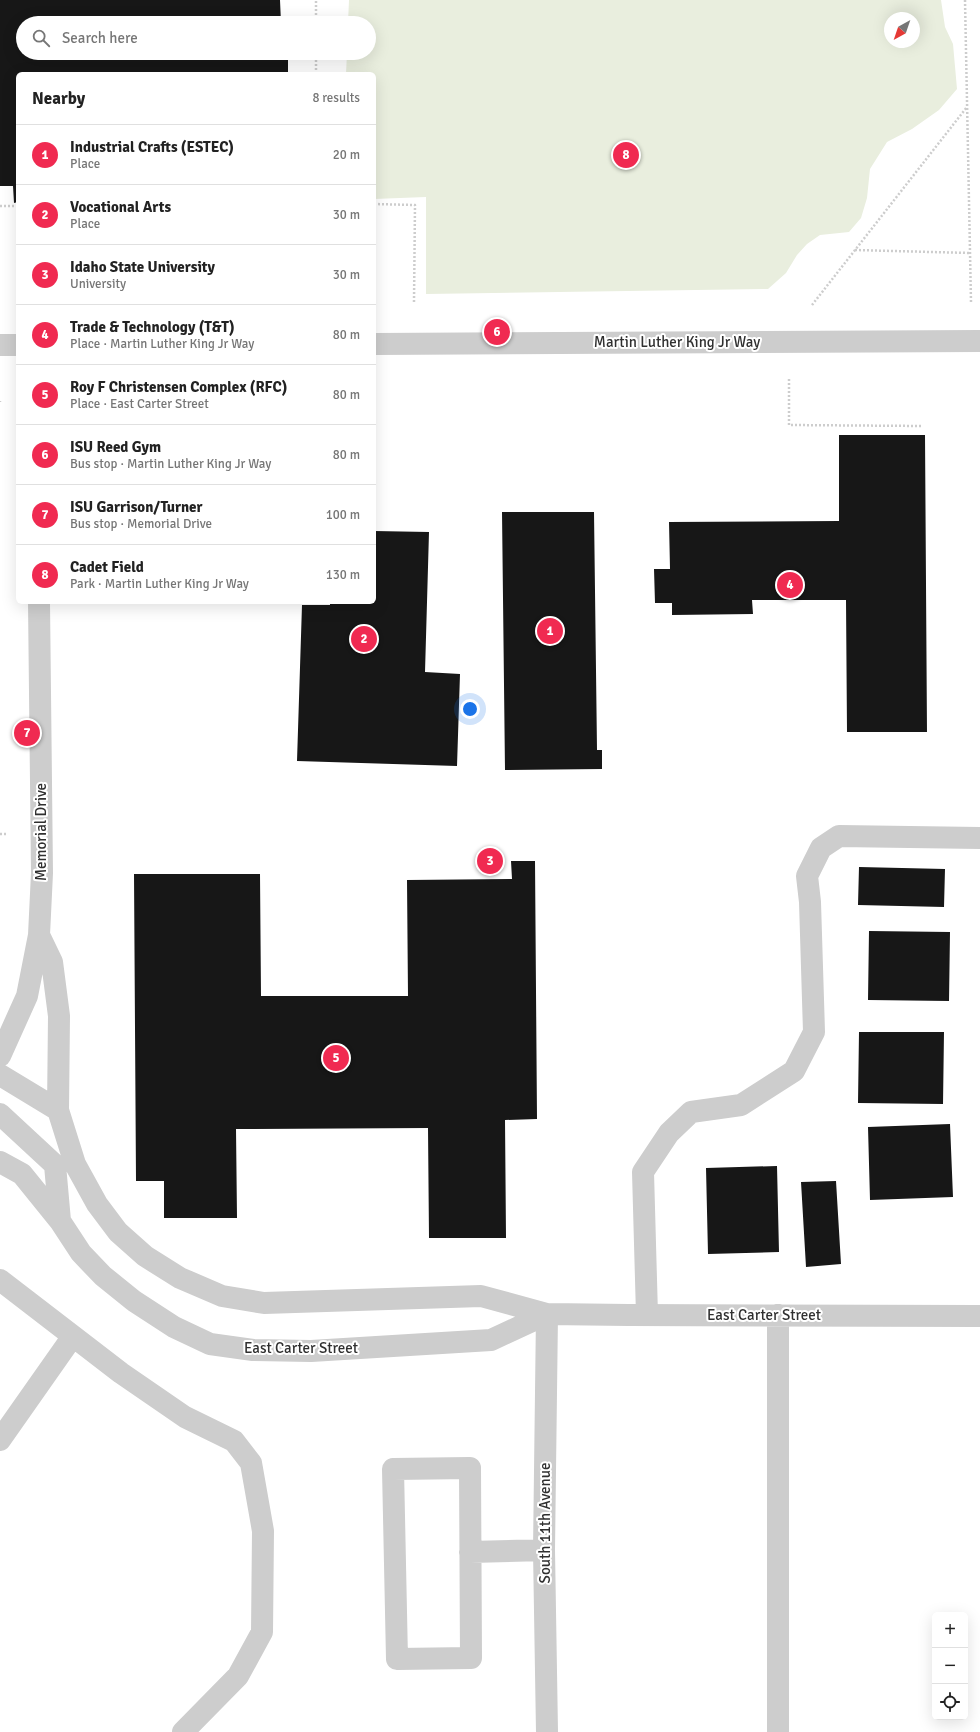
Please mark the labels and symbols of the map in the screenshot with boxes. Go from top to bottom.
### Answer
north arrow [884,12,920,48]
pin: 8 [613,140,639,170]
pin: 6 [484,317,510,347]
street label: Martin Luther King Jr Way [594,333,760,351]
pin: 4 [777,570,803,600]
pin: 1 [537,616,563,646]
pin: 2 [351,624,377,654]
your location [460,699,480,719]
pin: 7 [14,718,40,748]
street label: Memorial Drive [32,783,50,881]
pin: 3 [477,846,503,876]
pin: 5 [323,1043,349,1073]
street label: East Carter Street [707,1306,821,1324]
street label: East Carter Street [244,1339,358,1357]
street label: South 11th Avenue [536,1463,554,1583]

